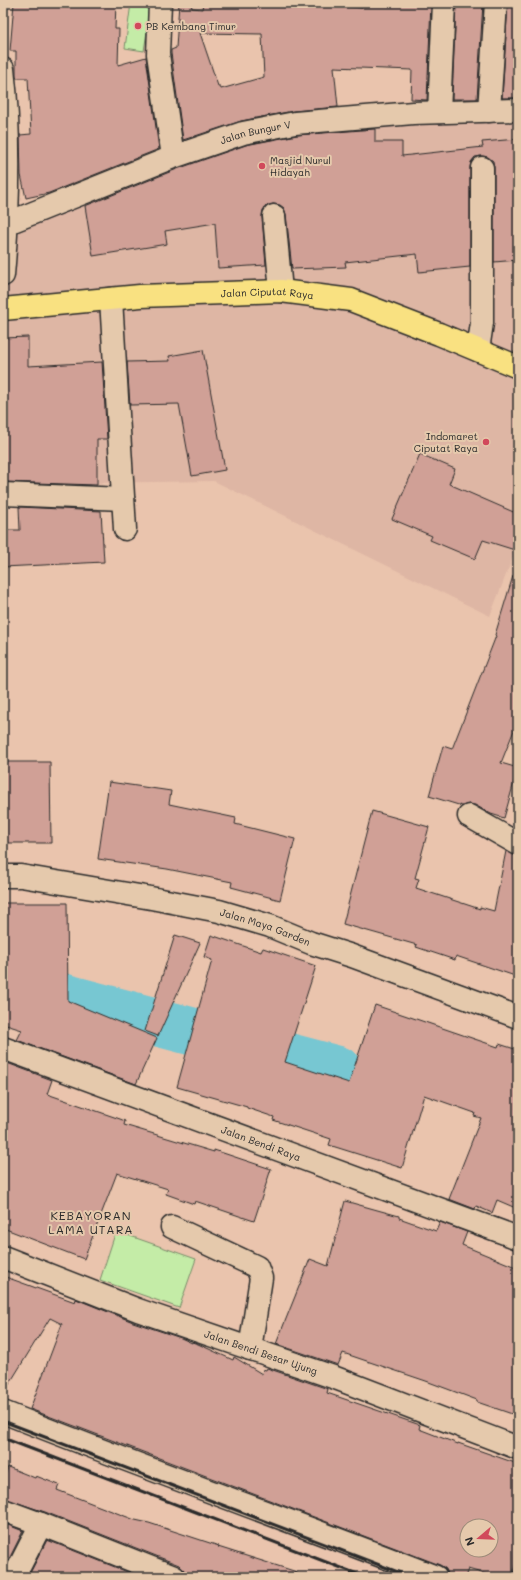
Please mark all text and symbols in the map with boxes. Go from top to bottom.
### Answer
place label: PB Kembang Timur [146,19,236,33]
marker: PB Kembang Timur [133,21,143,31]
street label: Jalan Bungur V [218,117,292,147]
place label: Masjid Nurul Hidayah [270,153,331,179]
marker: Masjid Nurul Hidayah [257,161,267,171]
street label: Jalan Ciputat Raya [220,284,315,302]
place label: Indomaret Ciputat Raya [414,429,478,455]
marker: Indomaret Ciputat Raya [481,437,491,447]
street label: Jalan Maya Garden [218,905,313,949]
street label: Jalan Bendi Raya [219,1122,303,1164]
district label: KEBAYORAN LAMA UTARA [48,1207,134,1237]
street label: Jalan Bendi Besar Ujung [203,1326,319,1378]
north arrow [459,1518,499,1558]
text: N [461,1535,478,1548]

